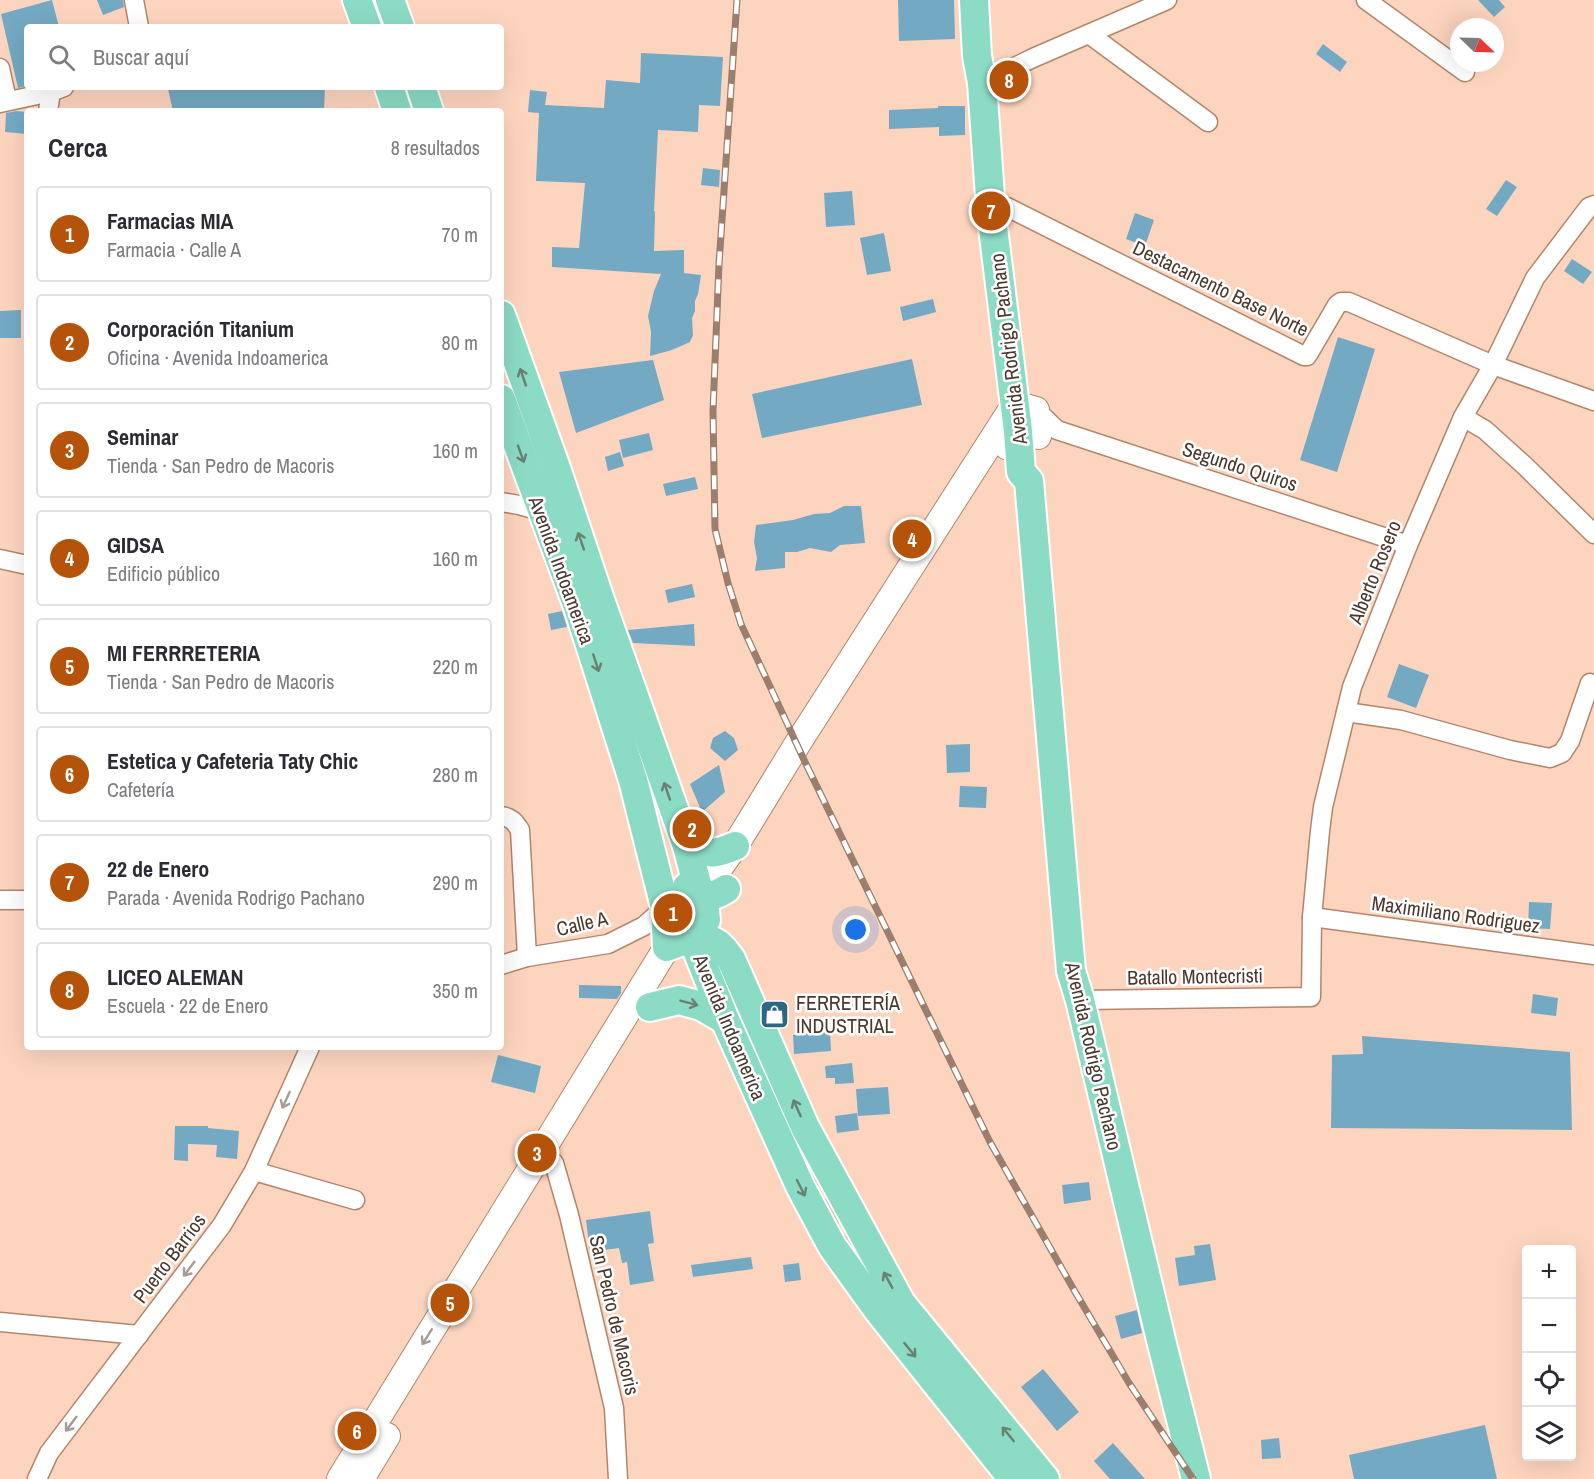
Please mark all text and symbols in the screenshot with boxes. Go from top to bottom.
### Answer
north arrow [1450,18,1504,72]
search box [24,24,504,90]
icon: search [45,41,78,74]
text: Buscar aquí [93,42,189,72]
pin: 8 [990,58,1028,103]
text: Cerca [48,130,107,165]
text: 8 resultados [391,134,480,161]
pin: 7 [972,188,1010,234]
text: Farmacias MIA [107,206,233,236]
text: 1 [65,221,74,248]
text: 70 m [442,221,478,248]
street label: Destacamento Base Norte [1129,234,1313,342]
text: Farmacia · Calle A [107,236,241,263]
street label: Avenida Rodrigo Pachano [983,252,1033,447]
text: Corporación Titanium [107,314,294,344]
text: 2 [65,329,74,356]
text: 80 m [442,329,478,356]
text: Oficina · Avenida Indoamerica [107,344,328,371]
one-way arrow [516,368,527,386]
text: Seminar [107,422,178,452]
street label: Segundo Quiros [1179,435,1301,497]
text: 3 [65,437,74,464]
text: 160 m [432,437,478,464]
one-way arrow [516,444,527,462]
text: Tienda · San Pedro de Macoris [107,452,335,479]
street label: Avenida Indoamerica [522,491,601,648]
pin: 4 [892,516,932,562]
street label: Alberto Rosero [1341,516,1407,629]
text: GIDSA [107,530,164,560]
one-way arrow [574,532,585,551]
text: 4 [65,545,74,572]
text: 160 m [432,545,478,572]
text: Edificio público [107,560,220,587]
text: MI FERRRETERIA [107,638,260,668]
text: 5 [65,653,74,680]
text: 220 m [432,653,478,680]
one-way arrow [591,653,602,672]
text: Tienda · San Pedro de Macoris [107,668,335,695]
text: Estetica y Cafeteria Taty Chic [107,746,358,776]
text: 6 [65,761,74,788]
text: 280 m [432,761,478,788]
text: Cafetería [107,776,174,803]
one-way arrow [661,782,672,801]
pin: 2 [672,806,712,852]
text: 22 de Enero [107,854,209,884]
text: 7 [65,869,74,896]
text: 290 m [432,869,478,896]
text: Parada · Avenida Rodrigo Pachano [107,884,365,911]
street label: Maximiliano Rodriguez [1370,889,1542,939]
pin: 1 [654,890,692,936]
street label: Calle A [554,904,610,942]
your location [841,915,870,944]
street label: Avenida Indoamerica [687,949,773,1104]
street label: Avenida Rodrigo Pachano [1059,958,1129,1153]
street label: Batallo Montecristi [1127,961,1263,991]
text: LICEO ALEMAN [107,962,244,992]
text: 8 [65,977,74,1004]
text: 350 m [432,977,478,1004]
place label: FERRETERÍA INDUSTRIAL [796,989,900,1039]
text: Escuela · 22 de Enero [107,992,268,1019]
one-way arrow [679,998,698,1009]
shop icon: FERRETERÍA INDUSTRIAL [759,998,791,1030]
one-way arrow [279,1091,291,1109]
one-way arrow [791,1099,802,1118]
pin: 3 [518,1130,556,1176]
one-way arrow [796,1179,807,1197]
street label: Puerto Barrios [126,1208,212,1308]
street label: San Pedro de Macoris [583,1232,647,1398]
map controls [1522,1245,1576,1461]
button: + [1522,1245,1576,1299]
one-way arrow [183,1260,195,1276]
one-way arrow [882,1272,894,1289]
pin: 5 [430,1280,470,1326]
button: − [1522,1299,1576,1353]
one-way arrow [421,1328,433,1345]
one-way arrow [903,1341,916,1357]
button: locate [1522,1353,1576,1407]
button: layers [1522,1407,1576,1461]
pin: 6 [338,1408,376,1454]
one-way arrow [65,1416,78,1432]
one-way arrow [1001,1426,1014,1442]

